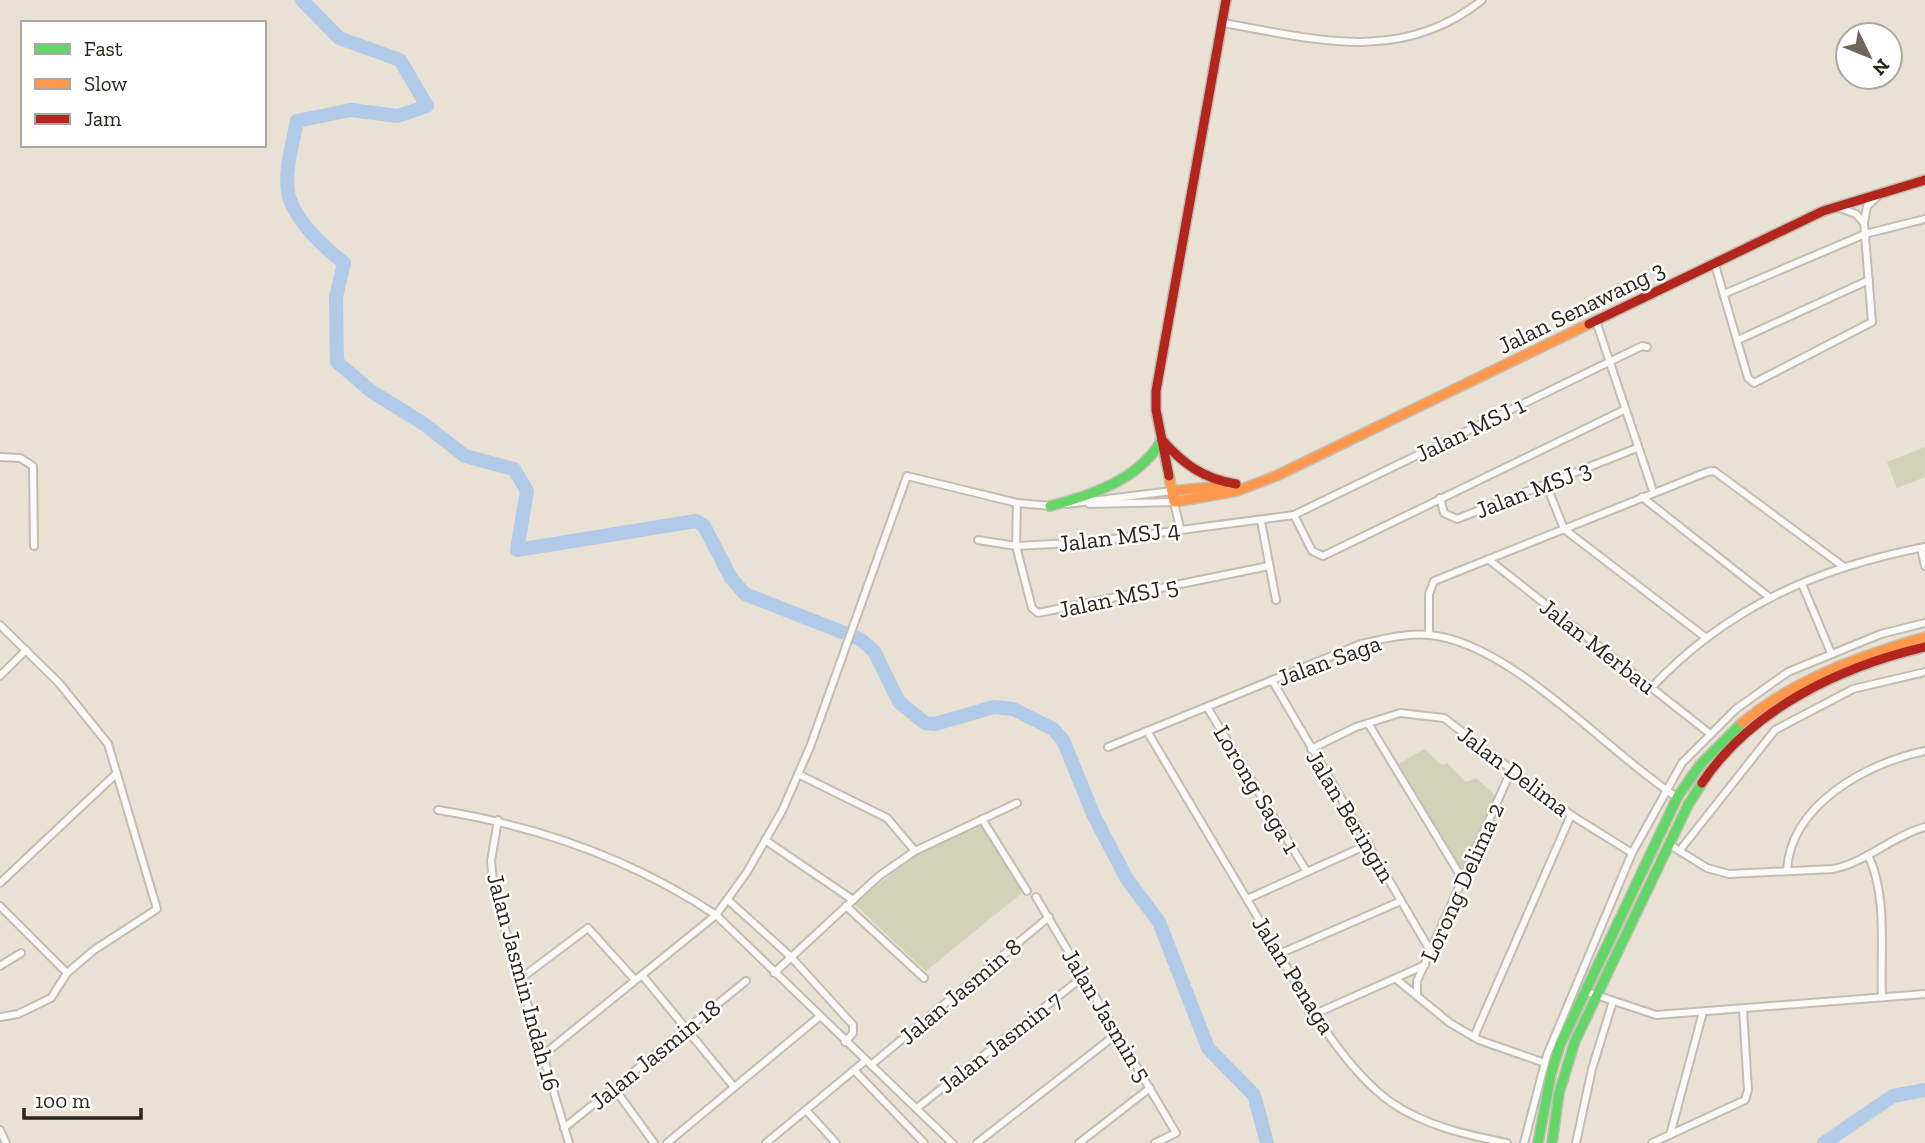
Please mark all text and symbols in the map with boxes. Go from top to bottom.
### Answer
legend [21,21,266,147]
north arrow [1834,21,1904,91]
text: Fast [84,36,123,61]
text: N [1868,54,1894,80]
text: Slow [84,71,127,96]
text: Jam [84,106,121,131]
street label: Jalan Senawang 3 [1493,254,1669,360]
street label: Jalan MSJ 1 [1410,390,1530,468]
street label: Jalan MSJ 3 [1471,454,1595,524]
street label: Jalan MSJ 4 [1057,514,1182,558]
street label: Jalan MSJ 5 [1055,570,1181,624]
street label: Jalan Merbau [1534,592,1662,701]
street label: Jalan Saga [1273,628,1385,692]
street label: Jalan Delima [1452,719,1576,823]
street label: Lorong Saga 1 [1208,720,1306,858]
street label: Jalan Beringin [1300,745,1402,888]
street label: Lorong Delima 2 [1414,798,1510,966]
street label: Jalan Jasmin Indah 16 [481,870,567,1094]
street label: Jalan Penaga [1246,911,1342,1040]
street label: Jalan Jasmin 8 [893,932,1027,1050]
street label: Jalan Jasmin 5 [1056,943,1158,1087]
street label: Jalan Jasmin 7 [932,985,1068,1099]
street label: Jalan Jasmin 18 [584,992,726,1116]
scale bar [24,1076,142,1120]
text: 100 m [35,1088,90,1113]

